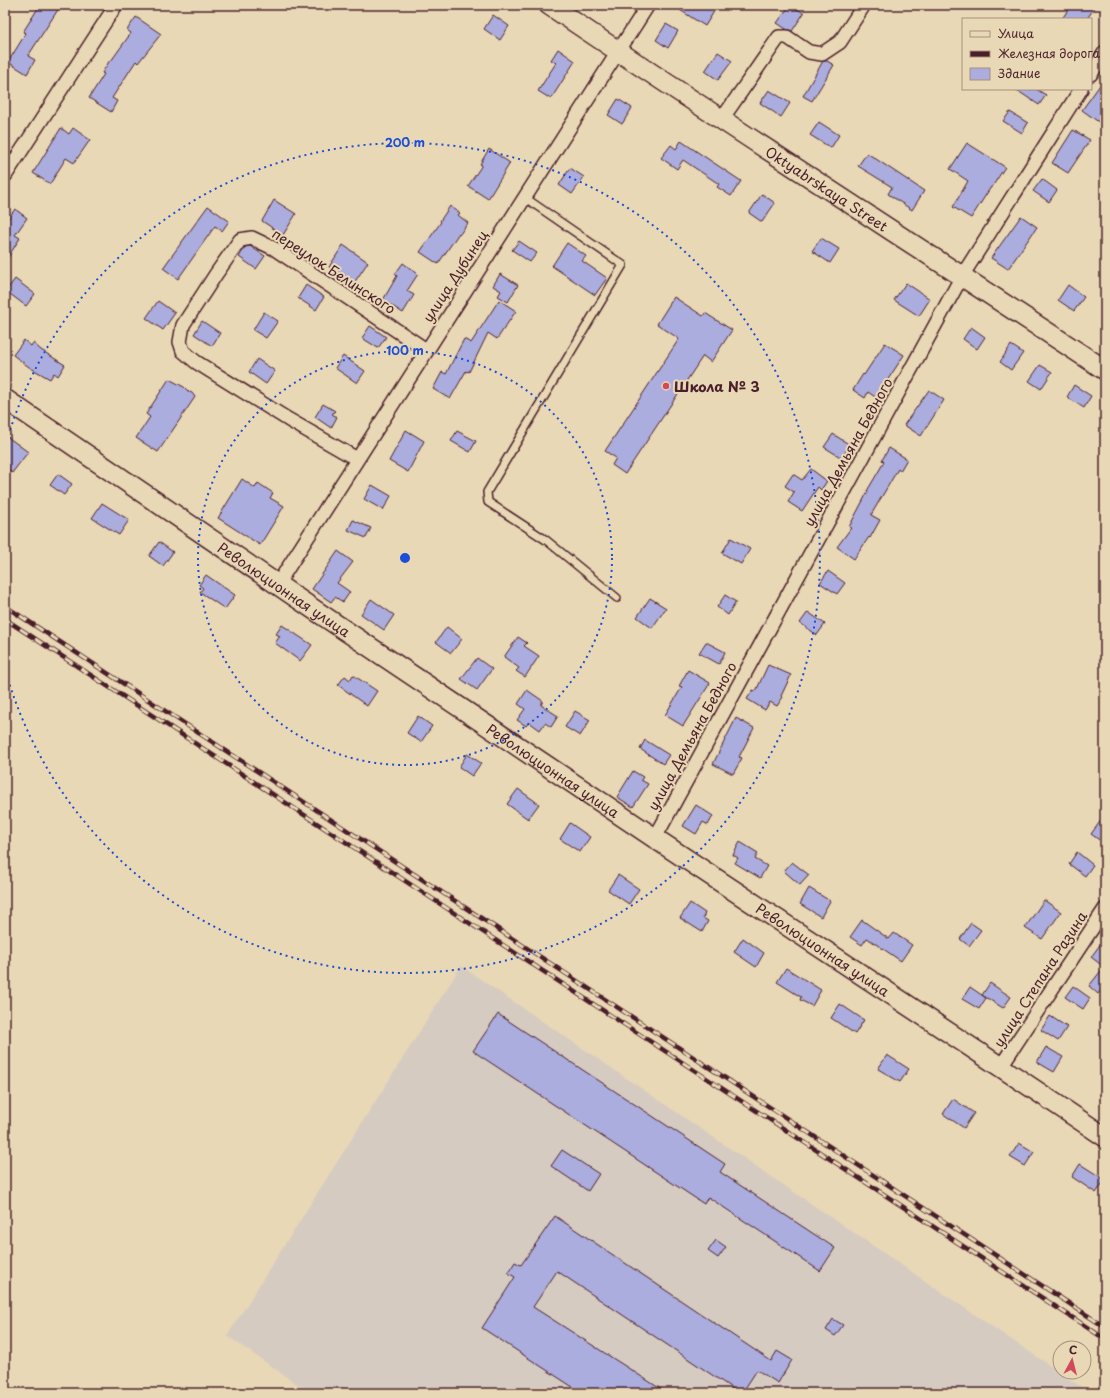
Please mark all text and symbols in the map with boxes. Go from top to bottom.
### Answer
legend [962,18,1092,90]
text: Улица [998,24,1034,42]
text: Железная дорога [998,44,1101,62]
text: Здание [998,64,1040,82]
text: 200 m [385,133,425,151]
street label: Oktyabrskaya Street [761,141,893,236]
street label: переулок Белинского [268,223,400,319]
street label: улица Дубинец [417,226,493,326]
text: 100 m [386,341,424,359]
street label: улица Демьяна Бедного [798,374,898,530]
place label: Школа № 3 [674,376,760,397]
marker: Школа № 3 [661,381,671,391]
street label: Революционная улица [214,537,355,642]
centre of rings [398,551,412,565]
street label: улица Демьяна Бедного [642,658,742,814]
street label: Революционная улица [482,718,624,823]
street label: Революционная улица [752,898,894,1001]
street label: улица Степана Разина [988,907,1092,1051]
north arrow [1052,1340,1092,1380]
text: С [1068,1341,1078,1359]

